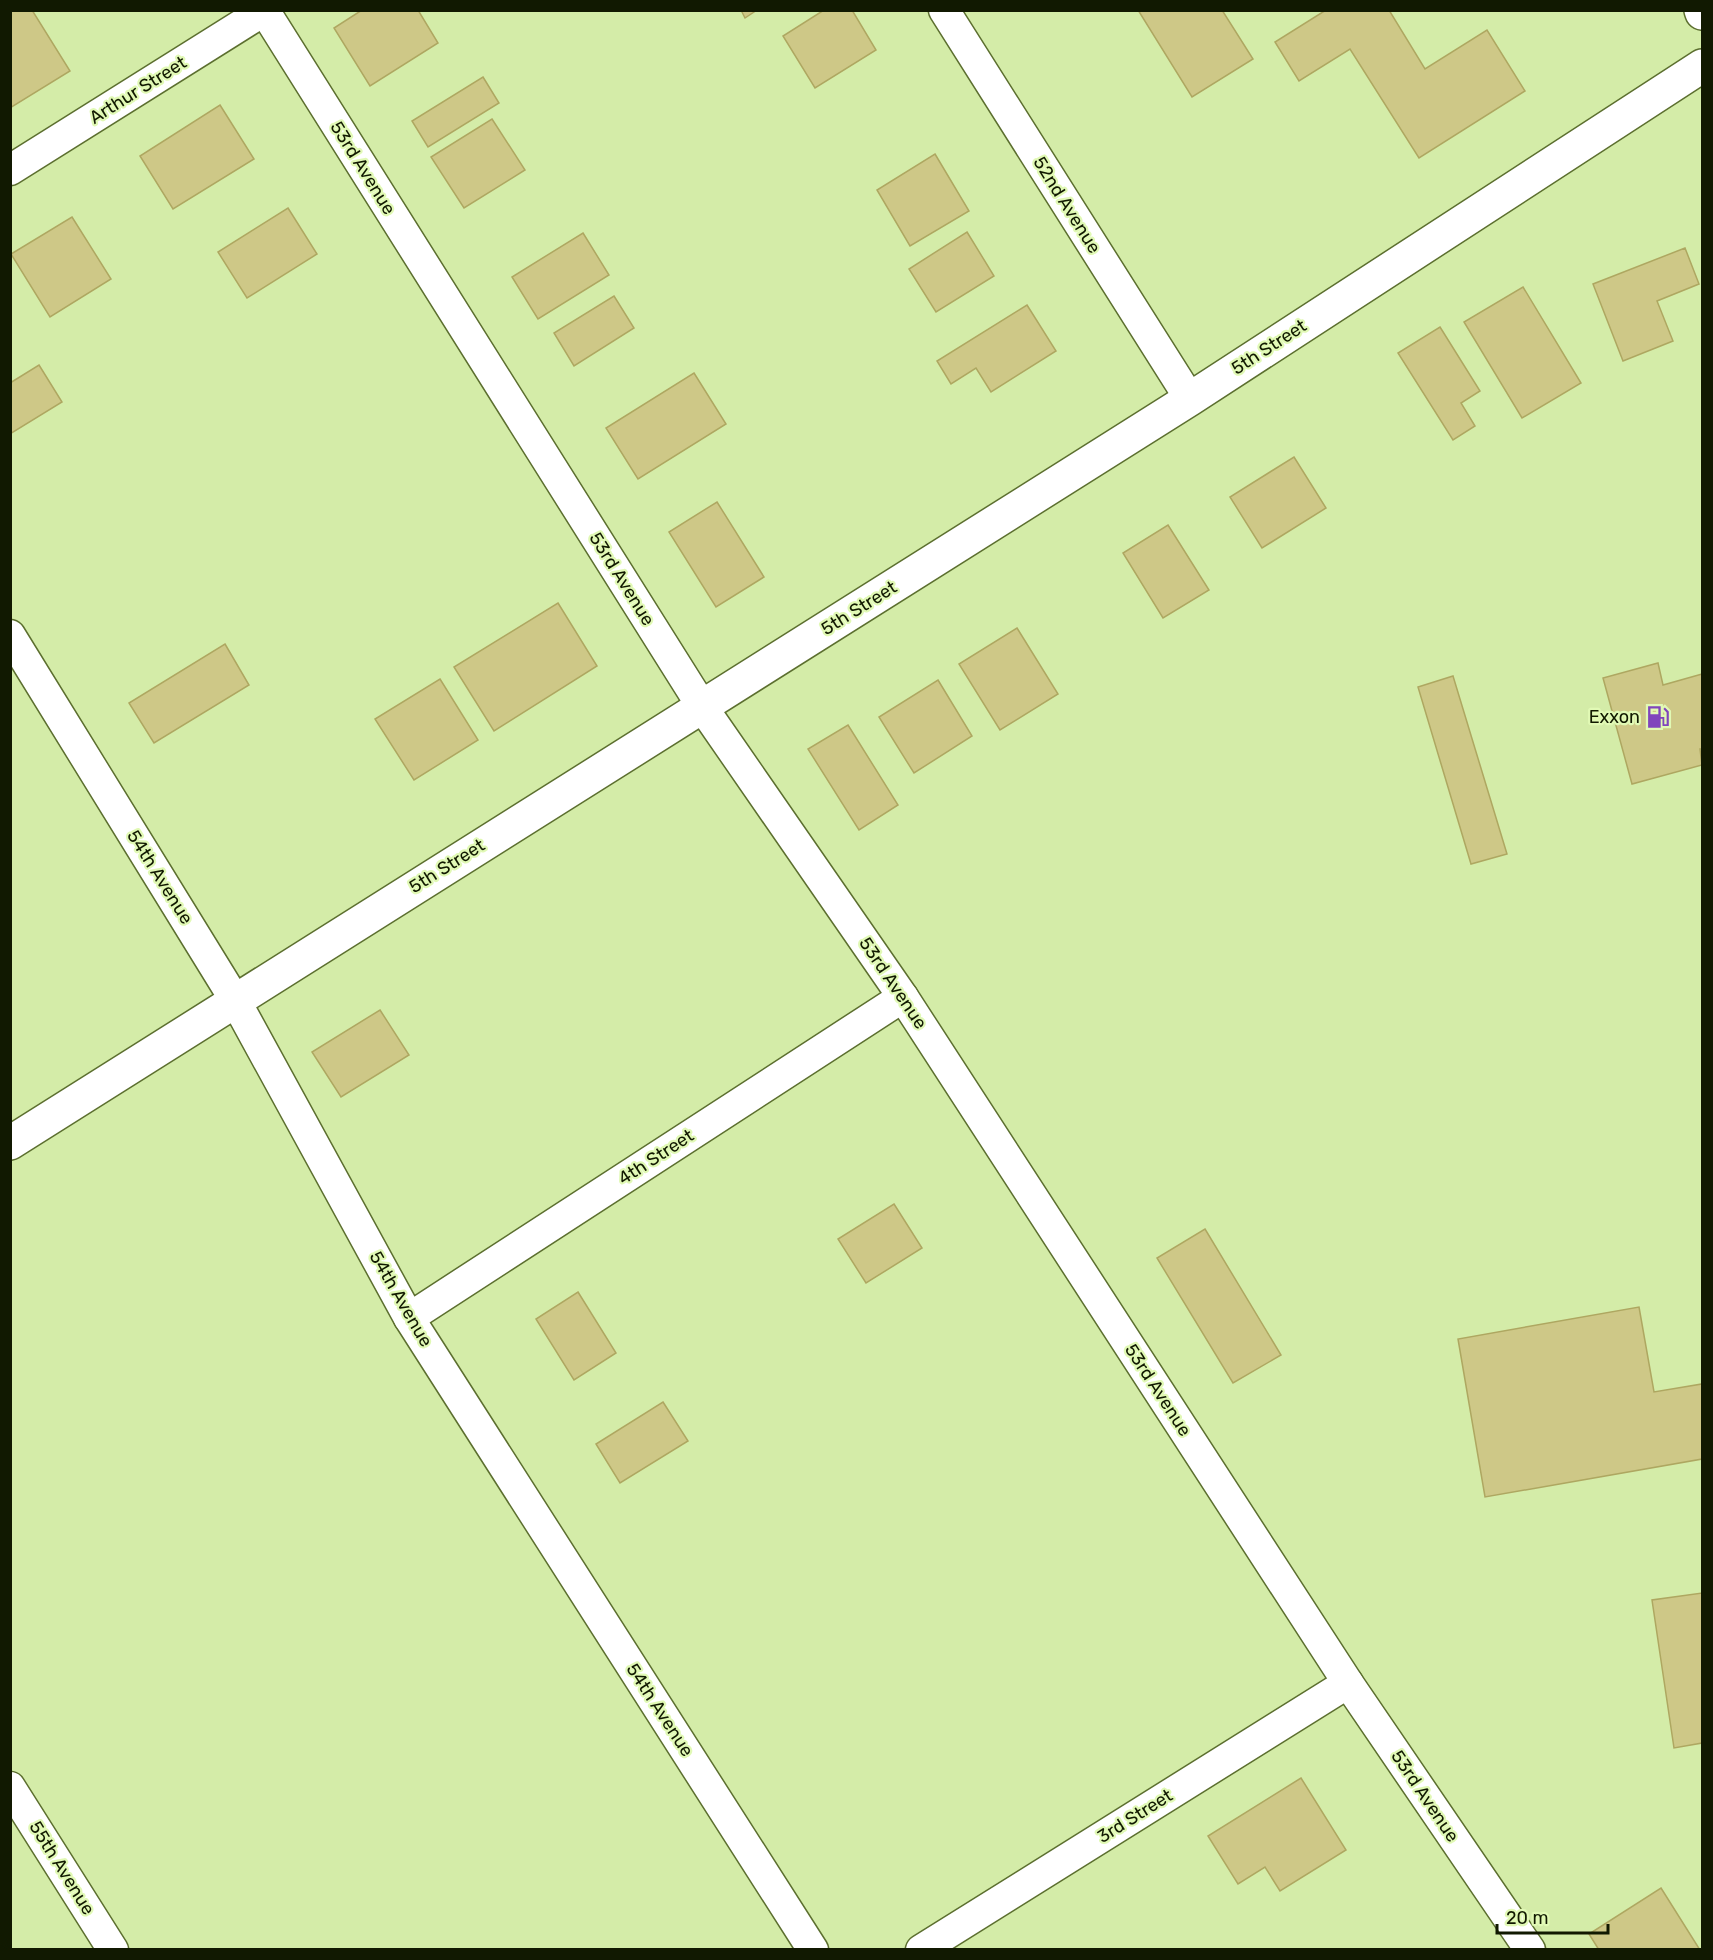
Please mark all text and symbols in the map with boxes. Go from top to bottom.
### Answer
street label: Arthur Street [85,51,191,129]
street label: 53rd Avenue [326,117,400,219]
street label: 52nd Avenue [1029,153,1105,257]
street label: 5th Street [1227,315,1311,379]
street label: 53rd Avenue [585,528,659,630]
street label: 5th Street [817,576,901,640]
fuel station icon: Exxon [1645,704,1671,730]
place label: Exxon [1589,706,1640,728]
street label: 54th Avenue [122,826,198,928]
street label: 5th Street [405,834,489,898]
street label: 53rd Avenue [854,933,932,1033]
street label: 4th Street [614,1124,698,1190]
street label: 54th Avenue [365,1247,437,1351]
street label: 53rd Avenue [1120,1340,1196,1440]
street label: 54th Avenue [622,1659,698,1761]
street label: 53rd Avenue [1386,1746,1464,1846]
street label: 3rd Street [1093,1784,1177,1848]
street label: 55th Avenue [24,1817,100,1919]
scale bar [1497,1897,1608,1935]
text: 20 m [1506,1907,1548,1929]

